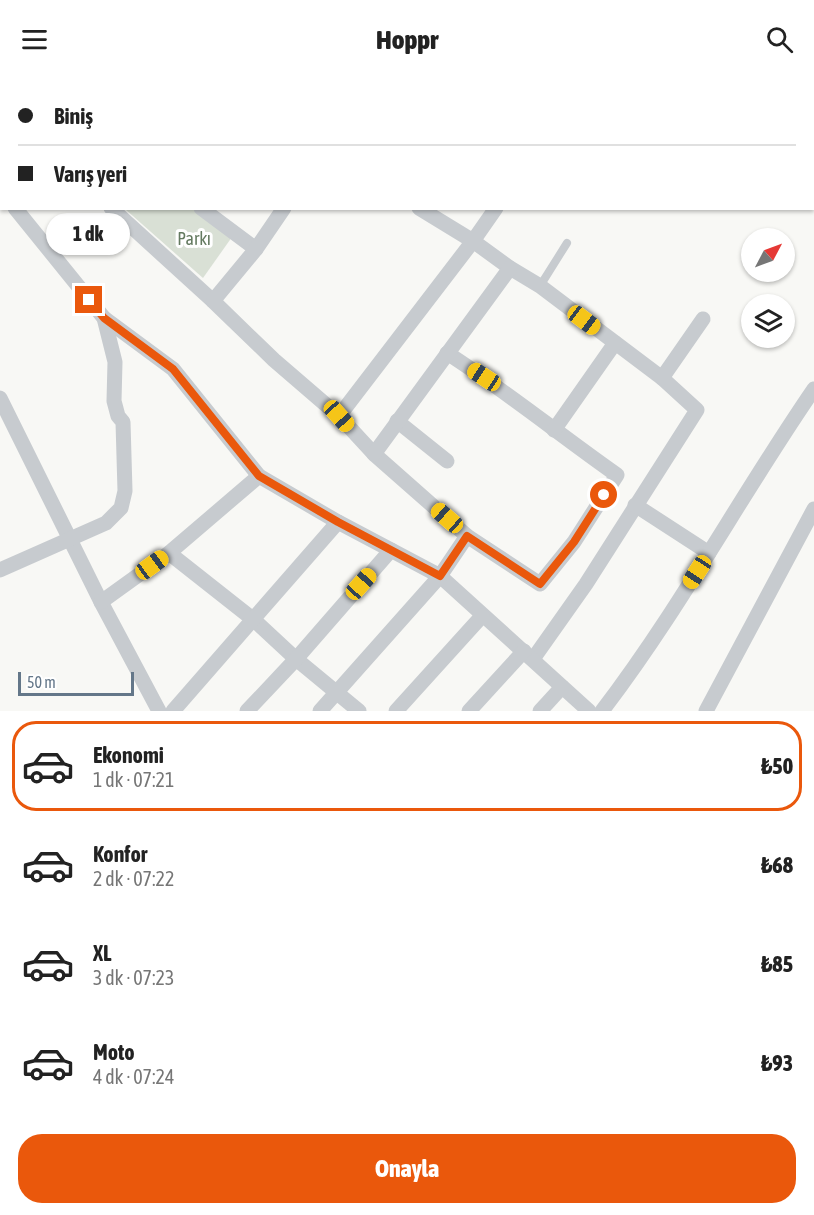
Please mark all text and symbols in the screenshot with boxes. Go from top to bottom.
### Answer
icon: menu [18,23,51,56]
icon: search [763,23,796,56]
text: Hoppr [376,24,438,55]
text: Biniş [54,103,93,129]
text: Varış yeri [54,161,127,187]
callout: 1 dk [47,213,131,255]
text: 1 dk [73,222,103,245]
park label: Parkı [177,228,211,249]
north arrow [741,228,795,282]
map controls [741,228,795,348]
route end [75,286,102,313]
button: layers [741,294,795,348]
car [564,302,604,338]
car [464,360,504,394]
car [320,397,358,435]
route start [590,481,617,508]
car [428,499,466,537]
car [132,547,172,583]
car [680,552,714,592]
car [342,565,380,603]
scale bar [18,669,134,696]
text: 50 m [27,673,56,691]
icon: car [21,739,75,793]
text: Ekonomi [93,742,164,768]
text: ₺50 [761,753,793,779]
text: 1 dk · 07:21 [93,768,174,791]
icon: car [21,838,75,892]
text: Konfor [93,841,147,867]
text: ₺68 [761,852,793,878]
text: 2 dk · 07:22 [93,867,174,890]
icon: car [21,937,75,991]
text: XL [93,940,111,966]
text: ₺85 [761,951,793,977]
text: 3 dk · 07:23 [93,966,174,989]
icon: car [21,1036,75,1090]
text: Moto [93,1039,135,1065]
text: ₺93 [761,1050,793,1076]
text: 4 dk · 07:24 [93,1065,174,1088]
button: Onayla [18,1134,796,1203]

